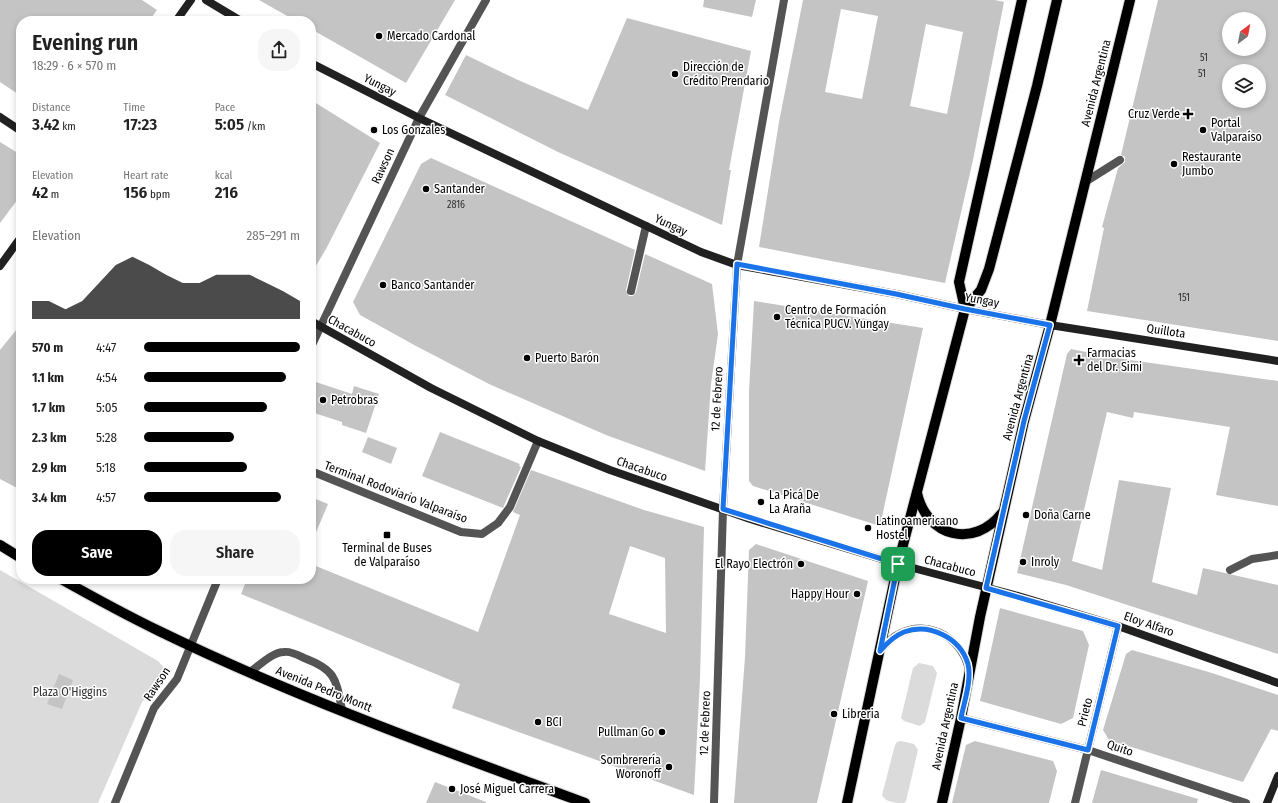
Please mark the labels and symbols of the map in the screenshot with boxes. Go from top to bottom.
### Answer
north arrow [1222,12,1266,56]
place label: Mercado Cardonal [387,29,475,43]
marker: Mercado Cardonal [374,31,384,41]
street label: Avenida Argentina [1078,38,1114,128]
house number: 51 [1200,52,1208,64]
place label: Dirección de Crédito Prendario [683,60,769,88]
house number: 51 [1198,68,1206,80]
marker: Dirección de Crédito Prendario [670,69,680,79]
street label: Yungay [361,71,399,99]
place label: Cruz Verde [1128,107,1180,121]
marker: Cruz Verde [1183,109,1193,119]
place label: Portal Valparaíso [1211,116,1262,144]
place label: Los Gonzales [382,123,445,137]
marker: Los Gonzales [369,125,379,135]
marker: Portal Valparaíso [1198,125,1208,135]
street label: Rawson [369,146,397,186]
place label: Restaurante Jumbo [1182,150,1241,178]
marker: Restaurante Jumbo [1169,159,1179,169]
place label: Santander [434,182,486,196]
marker: Santander [421,184,431,194]
house number: 2816 [447,199,465,211]
street label: Yungay [652,211,690,239]
place label: Banco Santander [391,278,475,292]
marker: Banco Santander [378,280,388,290]
street label: Yungay [964,290,1001,310]
house number: 151 [1178,292,1190,304]
place label: Centro de Formación Técnica PUCV. Yungay [785,303,889,331]
street label: Chacabuco [325,312,379,350]
marker: Centro de Formación Técnica PUCV. Yungay [772,312,782,322]
street label: Quillota [1146,321,1187,341]
place label: Farmacias del Dr. Simi [1087,346,1142,374]
place label: Puerto Barón [535,351,599,365]
street label: Avenida Argentina [1000,352,1036,442]
marker: Puerto Barón [522,353,532,363]
marker: Farmacias del Dr. Simi [1074,355,1084,365]
street label: 12 de Febrero [708,366,726,432]
place label: Petrobras [331,393,378,407]
marker: Petrobras [318,395,328,405]
street label: Chacabuco [615,454,669,484]
street label: Terminal Rodoviario Valparaíso [322,458,470,526]
place label: La Picá De La Araña [769,488,819,516]
marker: La Picá De La Araña [756,497,766,507]
place label: Doña Carne [1034,508,1091,522]
marker: Doña Carne [1021,510,1031,520]
place label: Latinoamericano Hostel [876,514,958,542]
marker: Latinoamericano Hostel [863,523,873,533]
marker: Terminal de Buses de Valparaíso [382,530,392,540]
place label: Terminal de Buses de Valparaíso [342,541,432,569]
pin [881,547,915,581]
street label: Chacabuco [923,552,977,580]
place label: Inroly [1031,555,1060,569]
place label: El Rayo Electrón [715,557,793,571]
marker: Inroly [1018,557,1028,567]
marker: El Rayo Electrón [796,559,806,569]
place label: Happy Hour [791,587,850,601]
marker: Happy Hour [852,589,862,599]
street label: Eloy Alfaro [1122,609,1176,639]
street label: Avenida Pedro Montt [274,663,374,715]
street label: Rawson [141,664,173,704]
street label: Avenida Argentina [929,681,961,771]
park label: Plaza O'Higgins [33,685,107,699]
street label: 12 de Febrero [697,690,713,756]
street label: Prieto [1075,696,1095,728]
place label: Libreria [842,707,880,721]
marker: Libreria [829,709,839,719]
place label: BCI [546,715,562,729]
marker: BCI [533,717,543,727]
place label: Pullman Go [598,725,654,739]
marker: Pullman Go [657,727,667,737]
street label: Quito [1105,737,1135,759]
place label: Sombrerería Woronoff [600,753,662,781]
marker: Sombrerería Woronoff [664,762,674,772]
place label: José Miguel Carrera [460,782,554,796]
marker: José Miguel Carrera [447,784,457,794]

